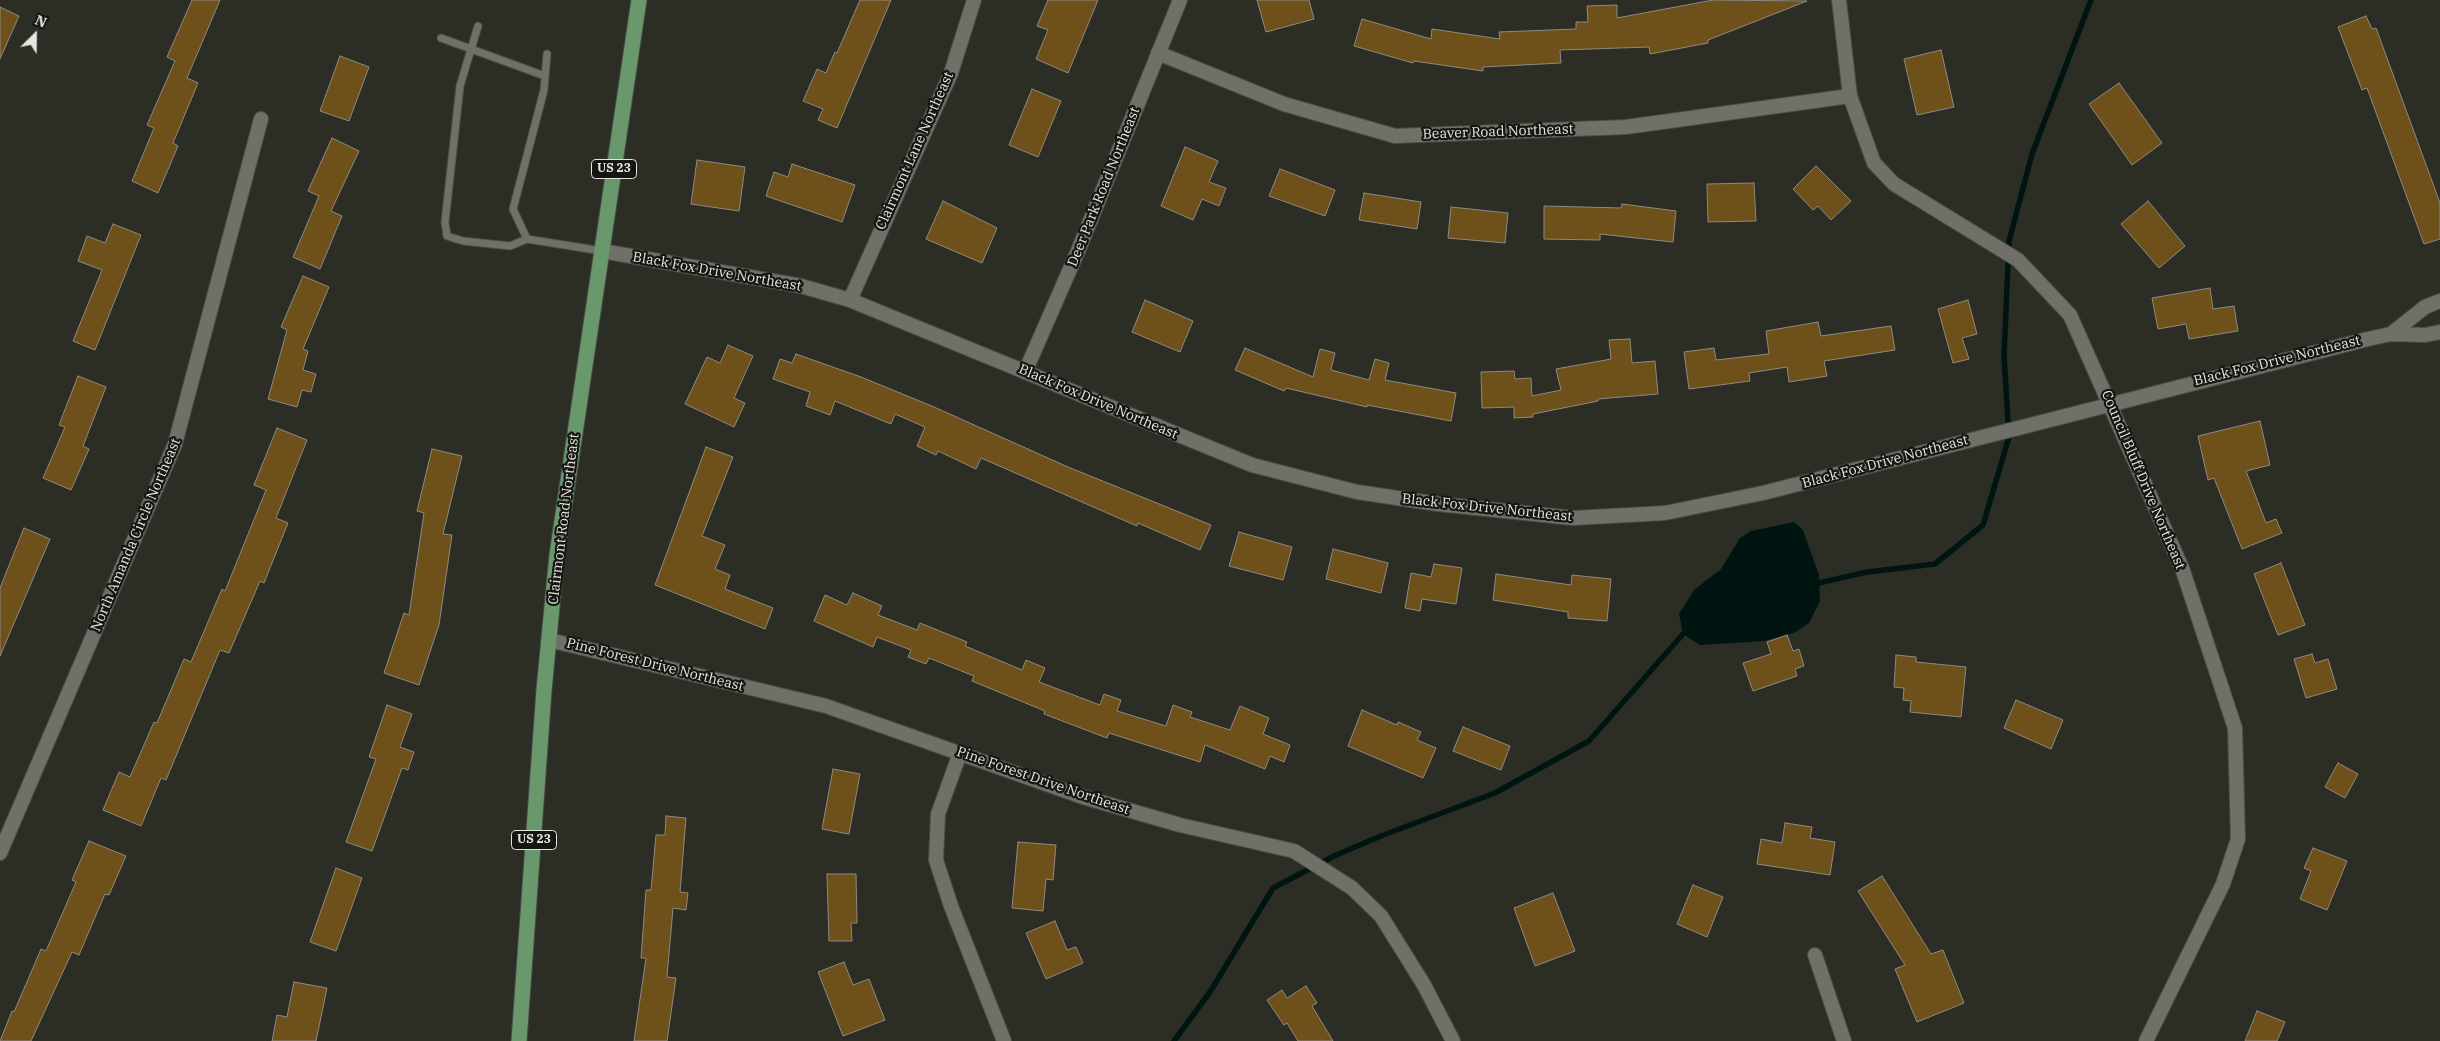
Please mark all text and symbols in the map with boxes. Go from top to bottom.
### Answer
north arrow [10,10,60,60]
text: N [32,11,49,32]
street label: Clairmont Lane Northeast [872,69,958,233]
street label: Deer Park Road Northeast [1064,105,1144,269]
street label: Beaver Road Northeast [1422,121,1574,143]
road number: US 23 [592,160,636,178]
street label: Black Fox Drive Northeast [631,249,803,295]
street label: Black Fox Drive Northeast [2192,332,2362,390]
street label: Black Fox Drive Northeast [1016,361,1180,443]
street label: Council Bluff Drive Northeast [2098,388,2188,572]
street label: Clairmont Road Northeast [545,432,583,606]
street label: Black Fox Drive Northeast [1800,432,1970,492]
street label: North Amanda Circle Northeast [88,436,184,634]
street label: Black Fox Drive Northeast [1401,491,1573,525]
street label: Pine Forest Drive Northeast [565,635,745,695]
street label: Pine Forest Drive Northeast [954,743,1132,819]
road number: US 23 [512,830,556,850]

